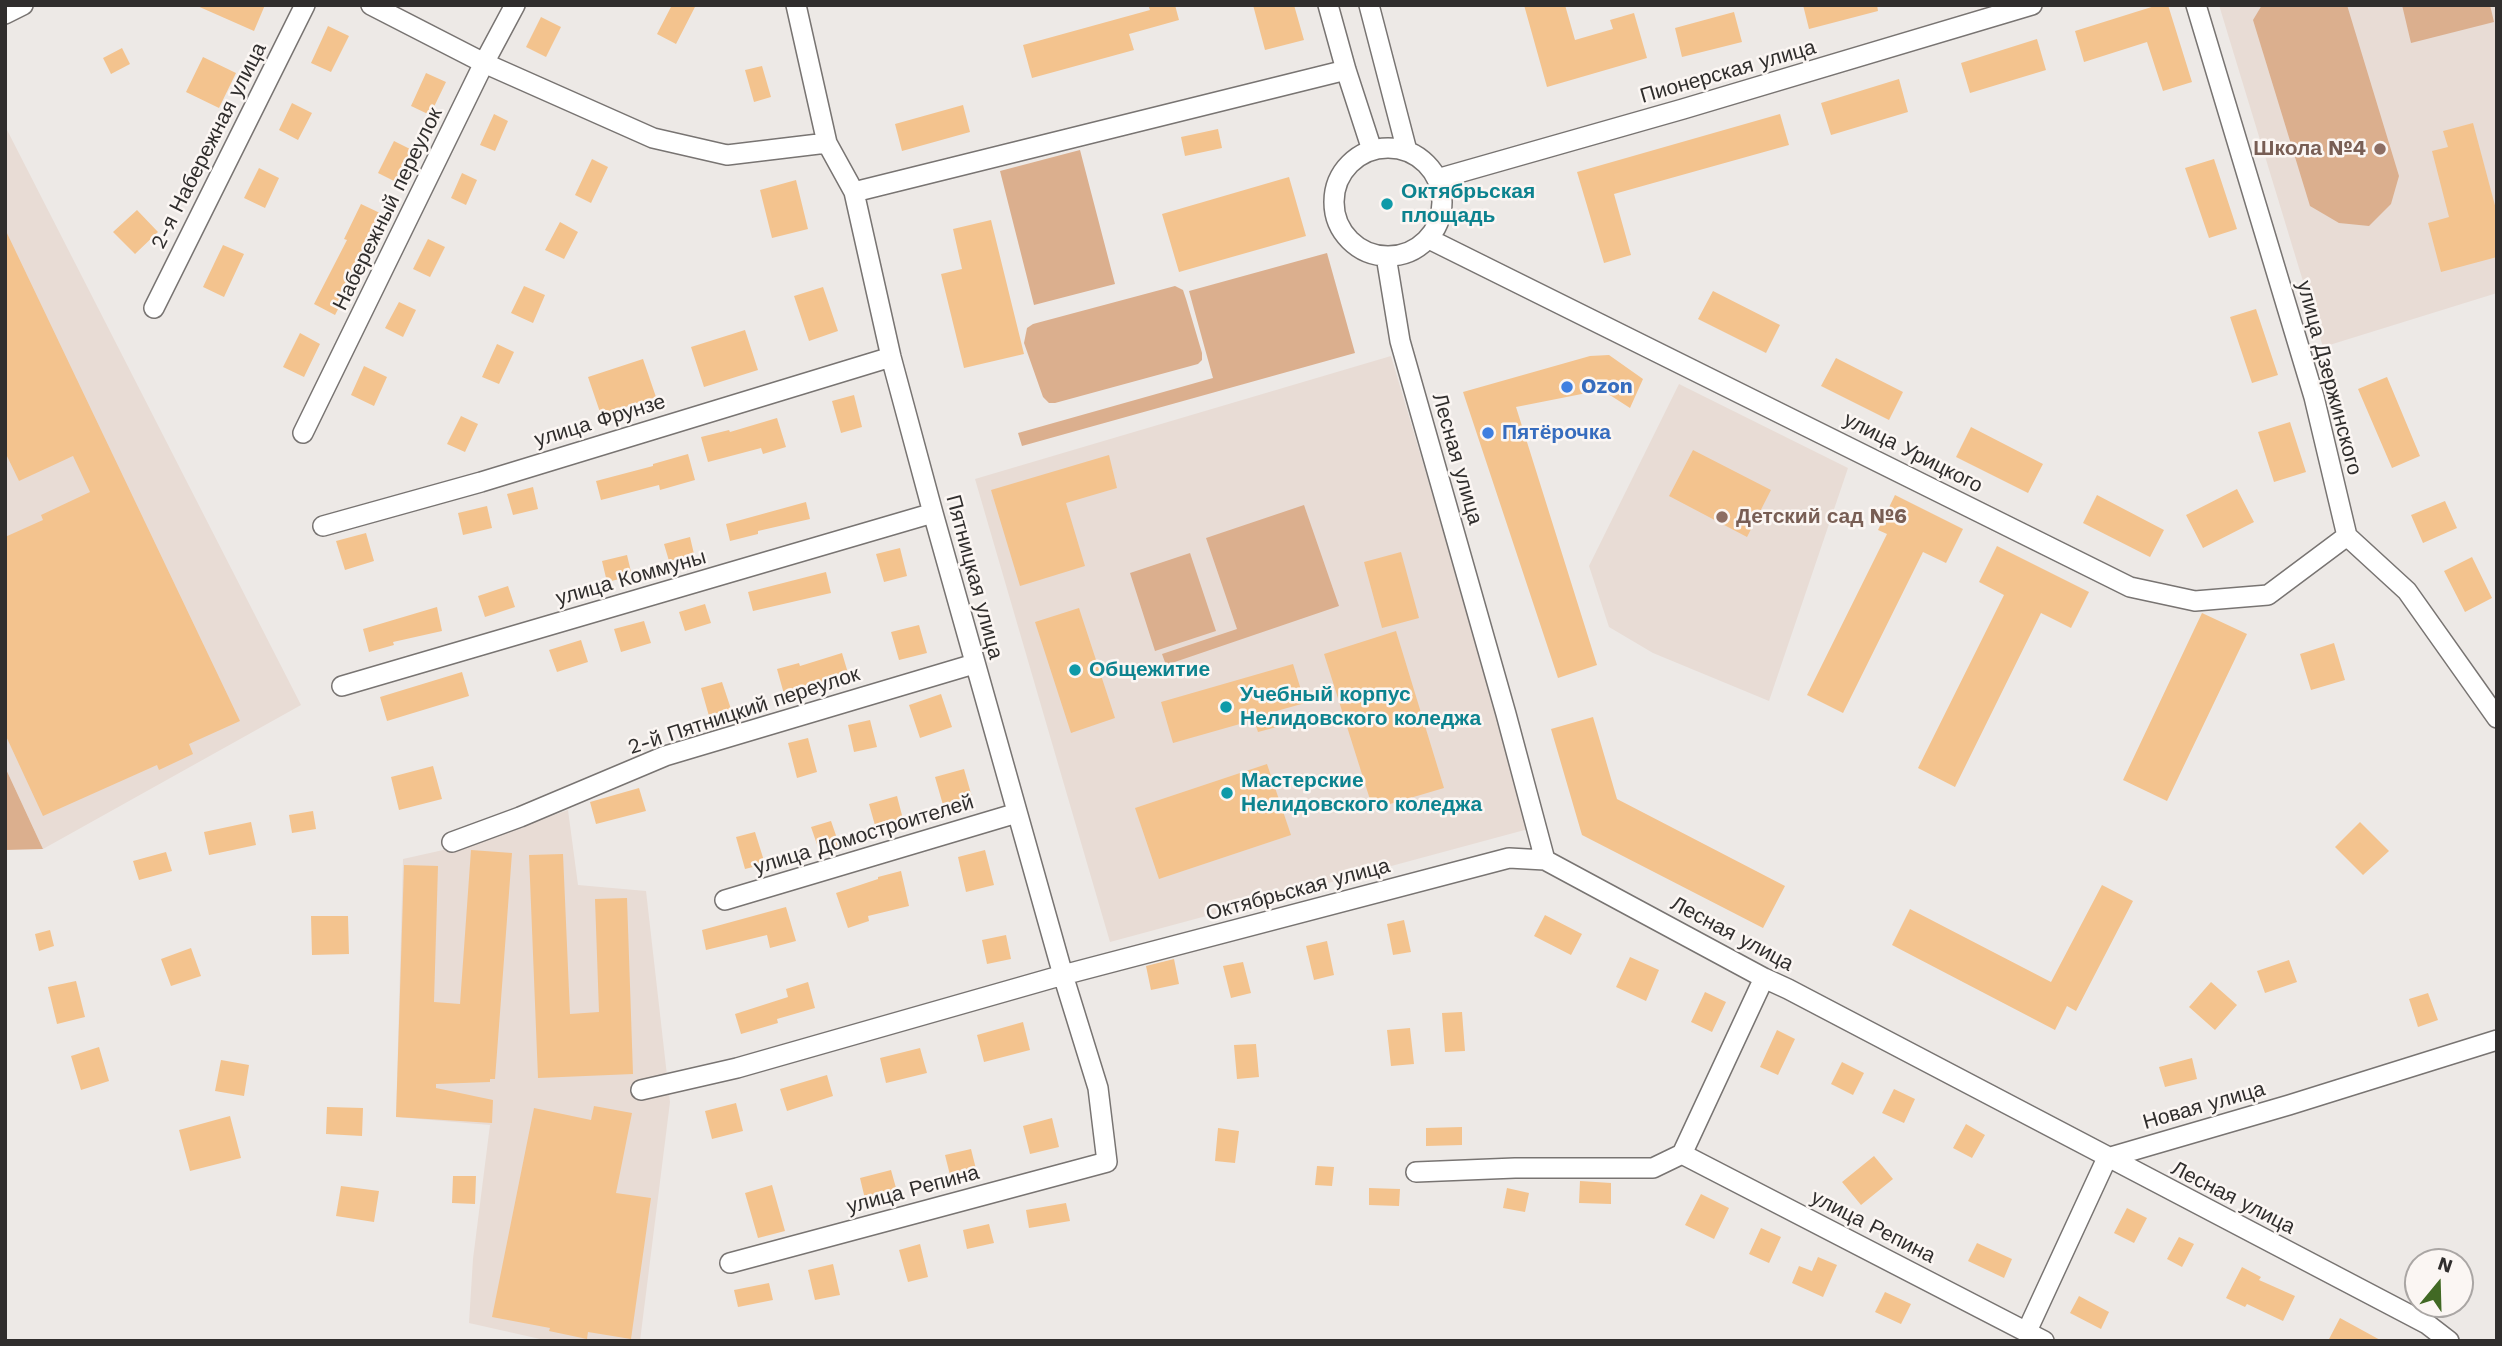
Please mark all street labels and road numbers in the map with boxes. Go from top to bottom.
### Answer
street label: Пионерская улица [1637,35,1819,109]
street label: 2-я Набережная улица [146,39,272,253]
street label: Набережный переулок [328,103,448,315]
street label: улица Дзержинского [2291,278,2367,478]
street label: улица Фрунзе [532,389,668,453]
street label: Лесная улица [1426,390,1488,528]
street label: улица Урицкого [1839,407,1987,499]
street label: Пятницкая улица [940,492,1008,662]
street label: улица Коммуны [553,545,709,611]
street label: 2-й Пятницкий переулок [625,662,863,760]
street label: улица Домостроителей [751,790,977,880]
street label: Октябрьская улица [1203,853,1393,927]
street label: Лесная улица [1666,891,1798,977]
street label: Новая улица [2140,1077,2268,1135]
street label: Лесная улица [2167,1156,2299,1240]
street label: улица Репина [844,1160,982,1220]
street label: улица Репина [1807,1185,1939,1269]

